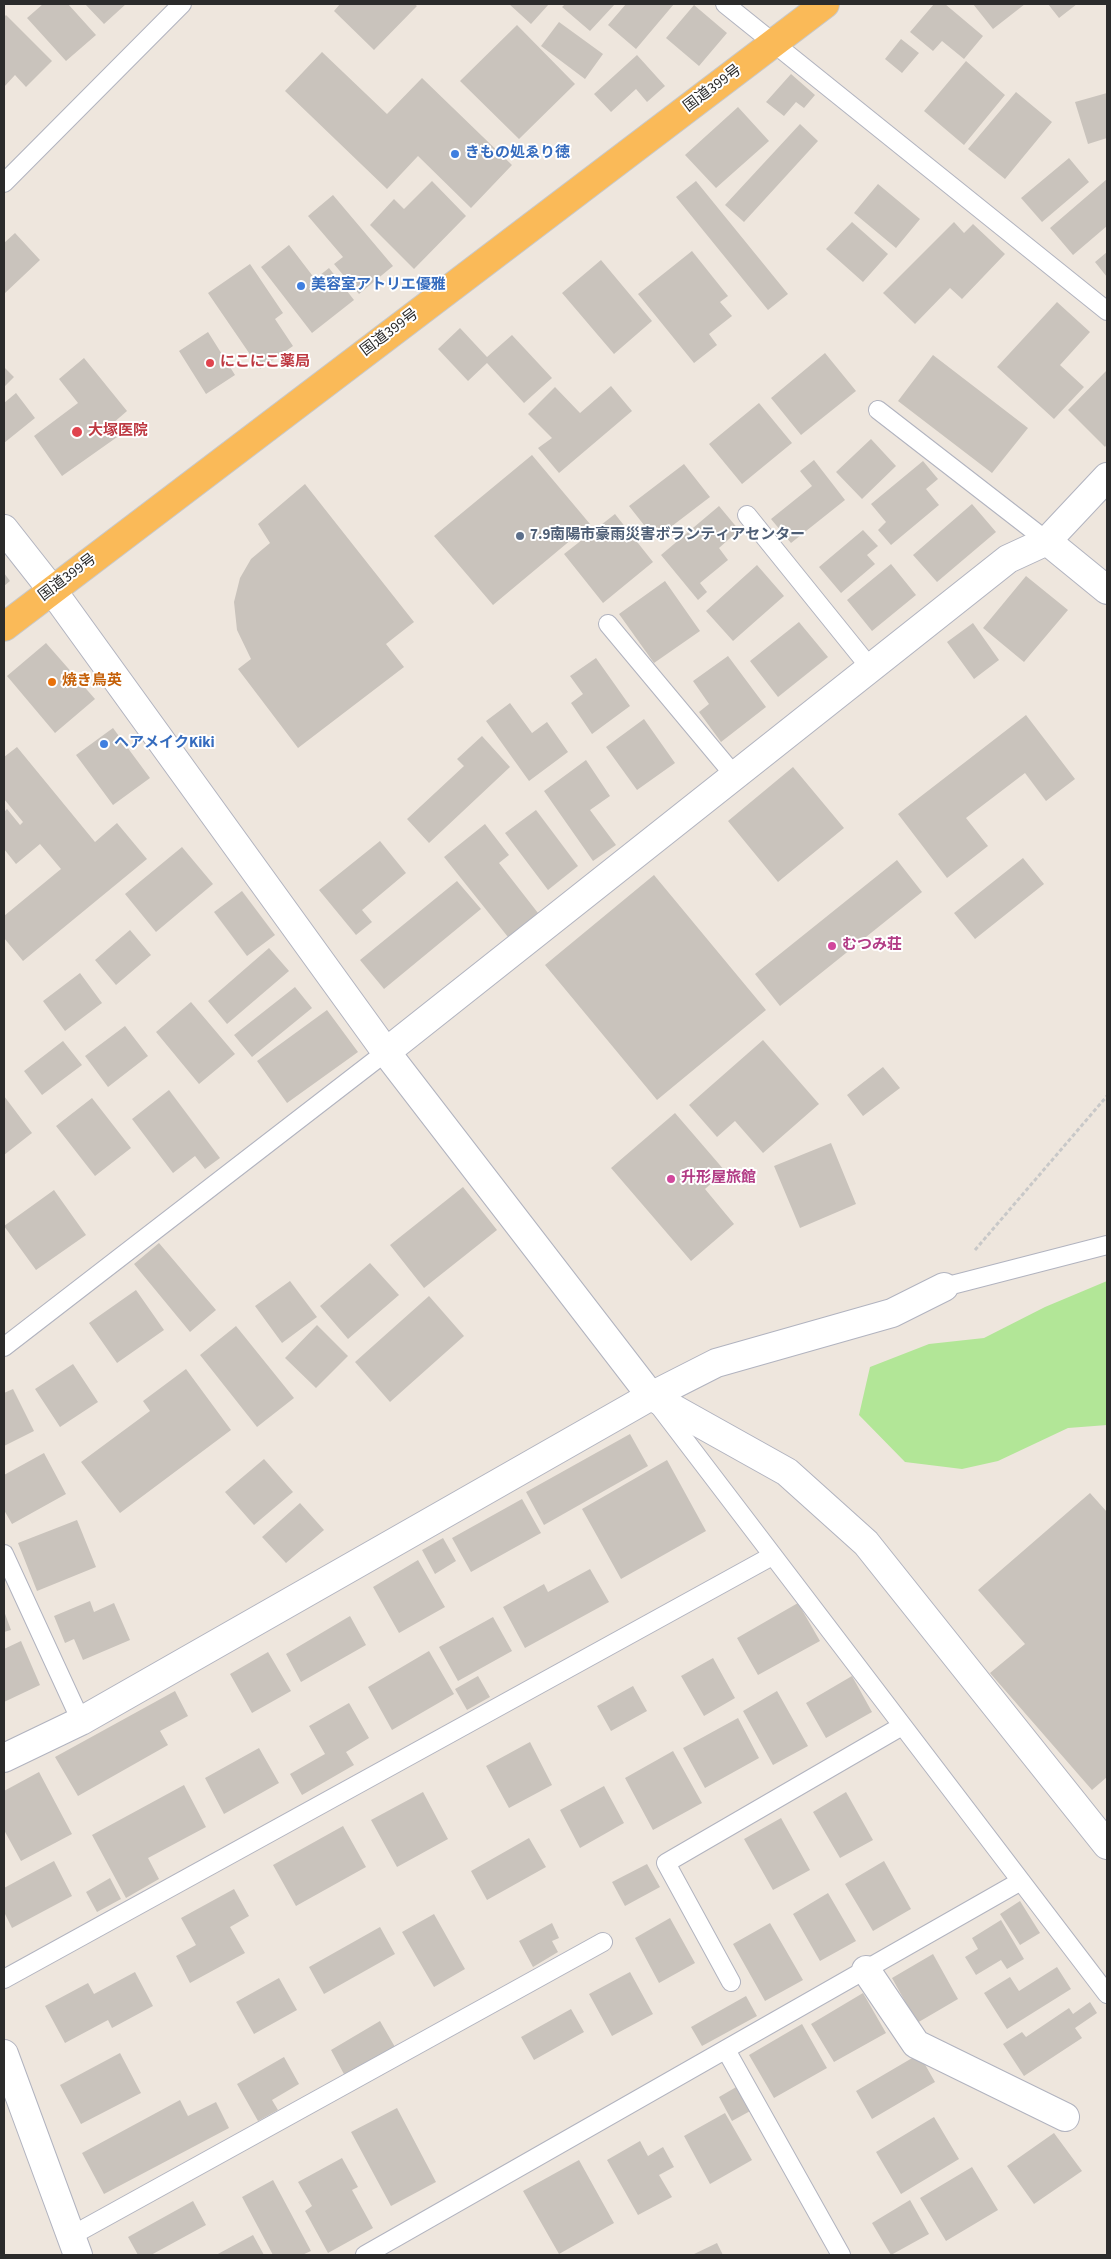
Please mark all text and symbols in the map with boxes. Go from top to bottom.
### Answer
street label: 国道399号 [681,62,745,116]
place label: きもの処ゑり徳 [465,145,570,163]
marker: きもの処ゑり徳 [449,148,461,160]
place label: 美容室アトリエ優雅 [311,277,446,295]
marker: 美容室アトリエ優雅 [295,280,307,292]
street label: 国道399号 [358,306,422,360]
place label: にこにこ薬局 [220,354,310,372]
marker: にこにこ薬局 [204,357,216,369]
place label: 大塚医院 [88,423,148,441]
marker: 大塚医院 [70,425,84,439]
place label: 7.9南陽市豪雨災害ボランティアセンター [530,527,805,545]
marker: 7.9南陽市豪雨災害ボランティアセンター [514,530,526,542]
street label: 国道399号 [36,551,100,605]
place label: 焼き鳥英 [62,673,122,691]
marker: 焼き鳥英 [46,676,58,688]
place label: ヘアメイクKiki [114,735,215,753]
marker: ヘアメイクKiki [98,738,110,750]
place label: むつみ荘 [842,937,902,955]
marker: むつみ荘 [826,940,838,952]
place label: 升形屋旅館 [681,1170,756,1188]
marker: 升形屋旅館 [665,1173,677,1185]

